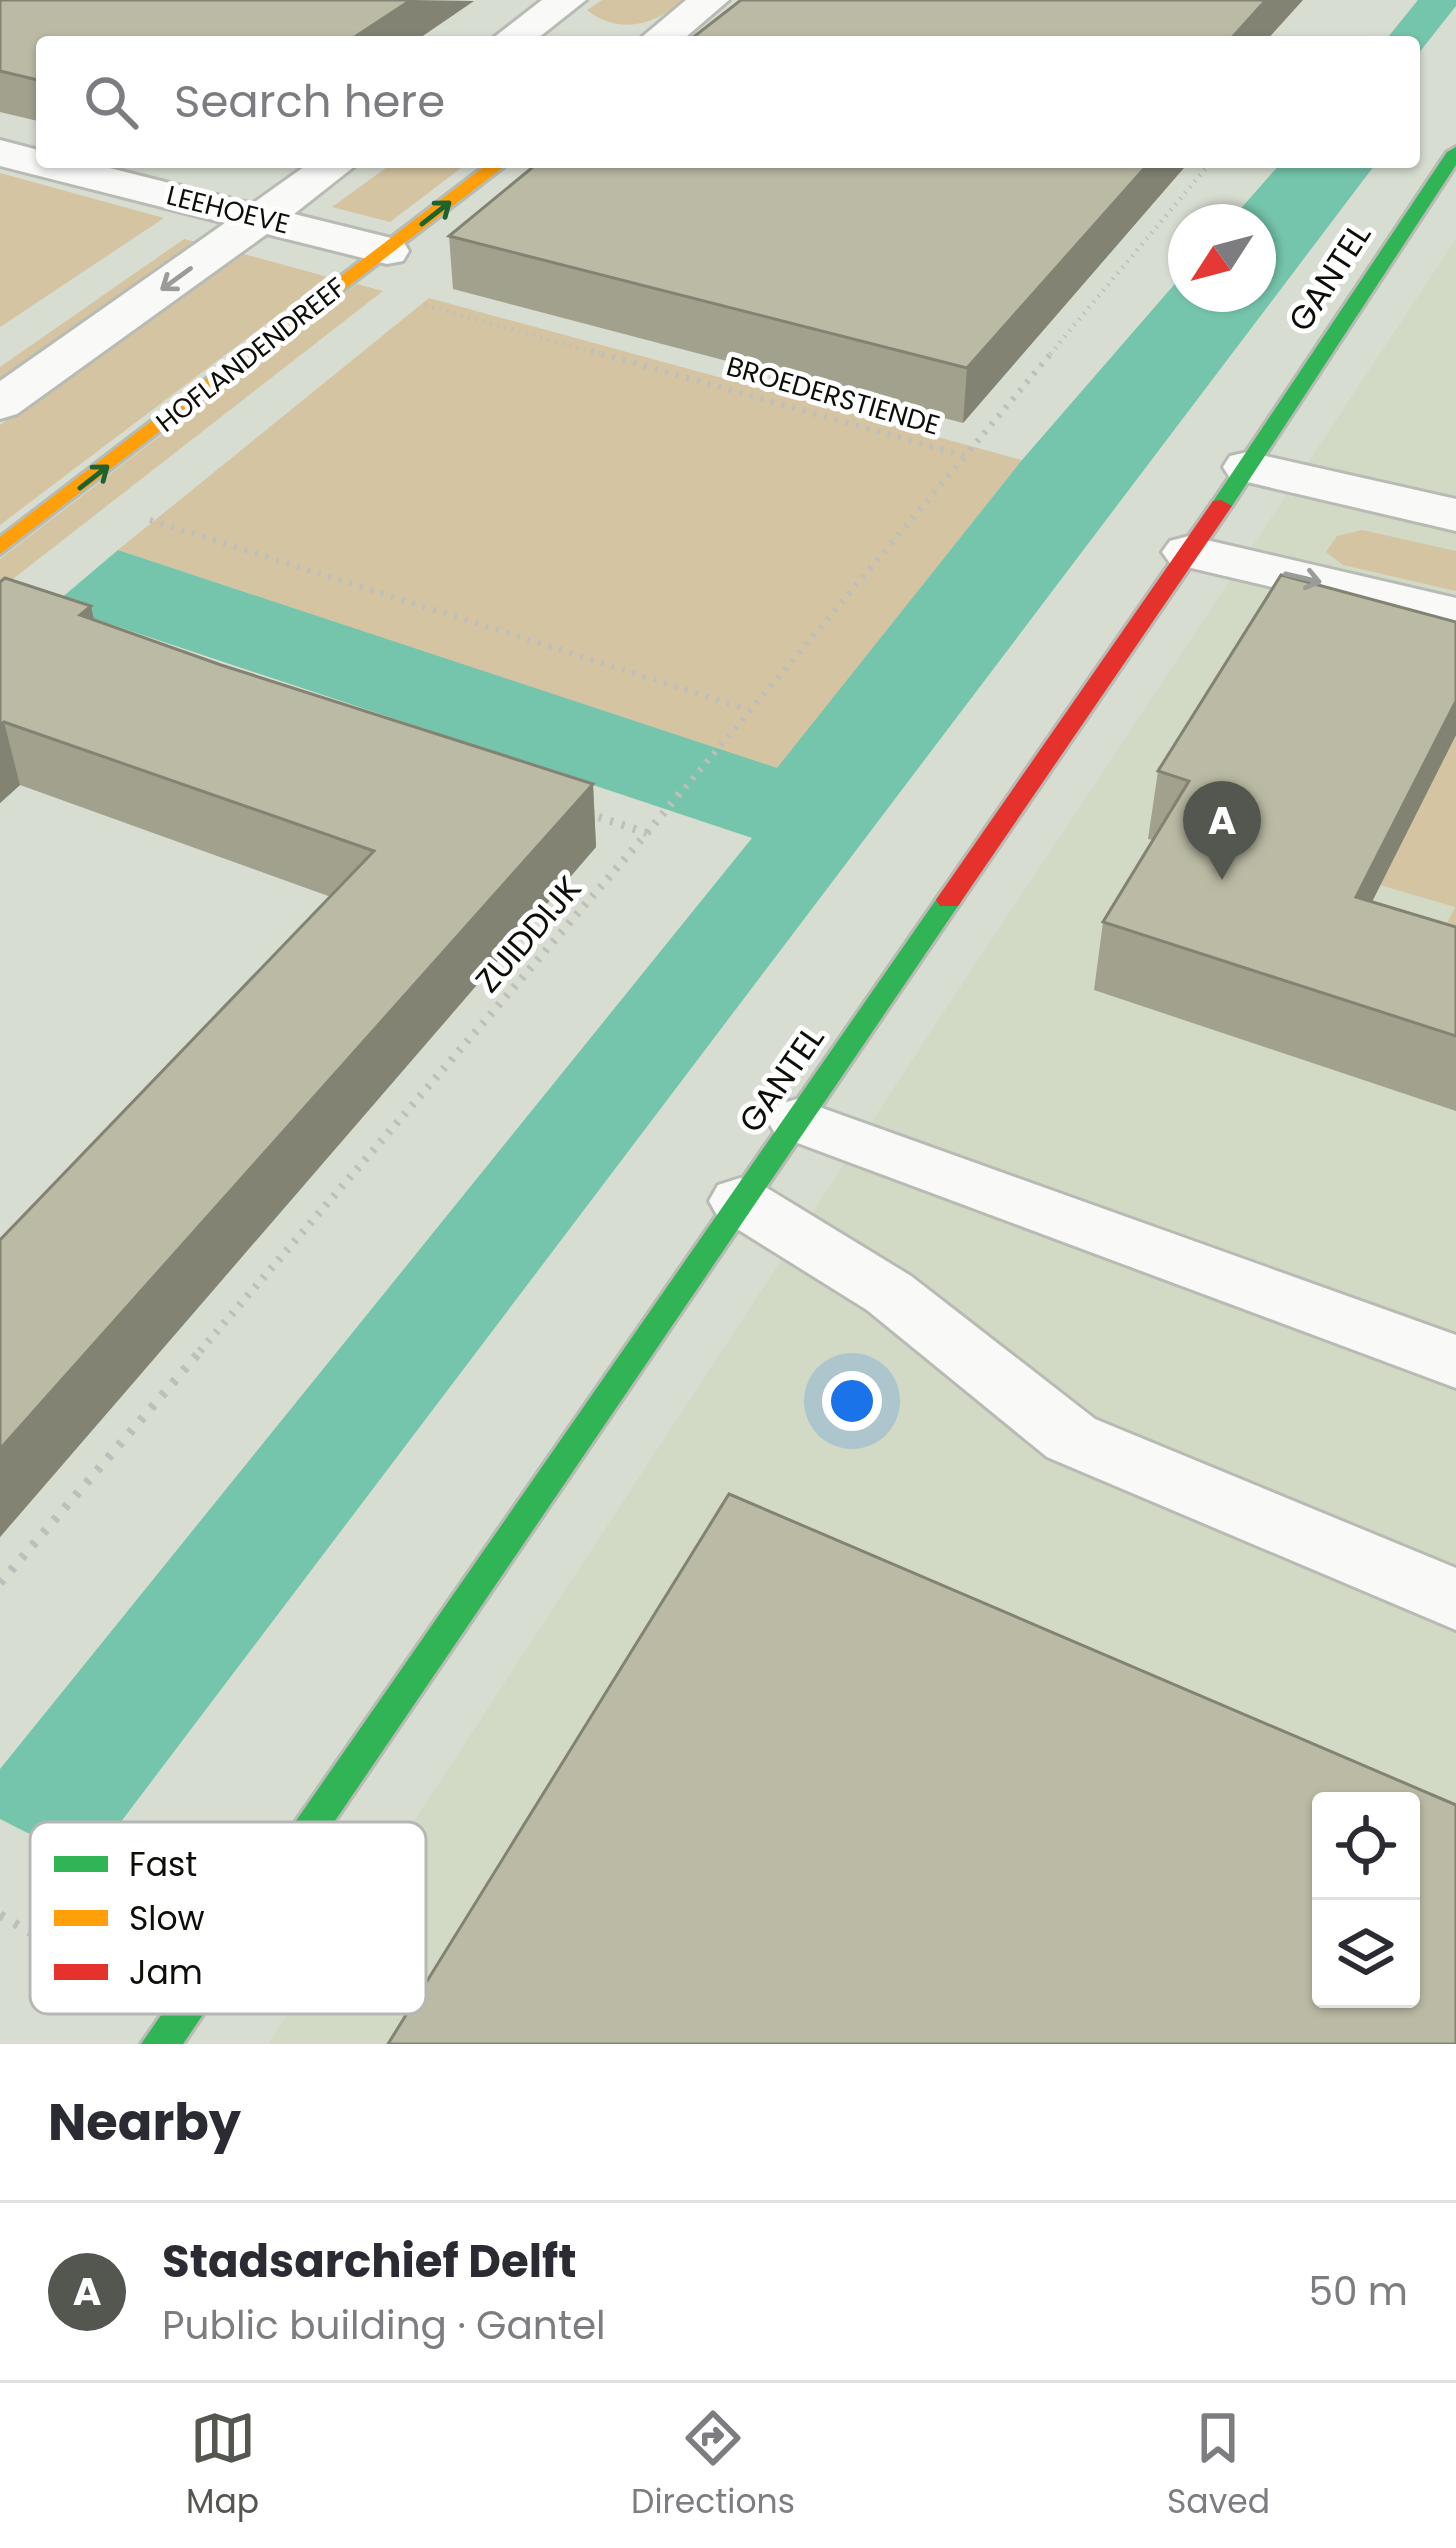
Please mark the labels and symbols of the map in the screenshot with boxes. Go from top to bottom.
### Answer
street label: LEEHOEVE [163,176,293,243]
one-way arrow [419,200,451,227]
north arrow [1168,204,1276,312]
street label: GANTEL [1277,214,1382,340]
one-way arrow [160,265,193,291]
street label: HOFLANDENDREEF [148,269,353,440]
street label: BROEDERSTIENDE [722,347,944,444]
one-way arrow [77,465,110,490]
one-way arrow [1283,568,1321,591]
pin: A [1183,781,1261,880]
street label: ZUIDDIJK [465,866,592,1003]
street label: GANTEL [728,1017,835,1142]
your location [822,1371,882,1431]
legend [30,1822,426,2014]
text: Fast [129,1841,197,1888]
text: Slow [129,1895,205,1942]
text: Jam [129,1949,203,1996]

